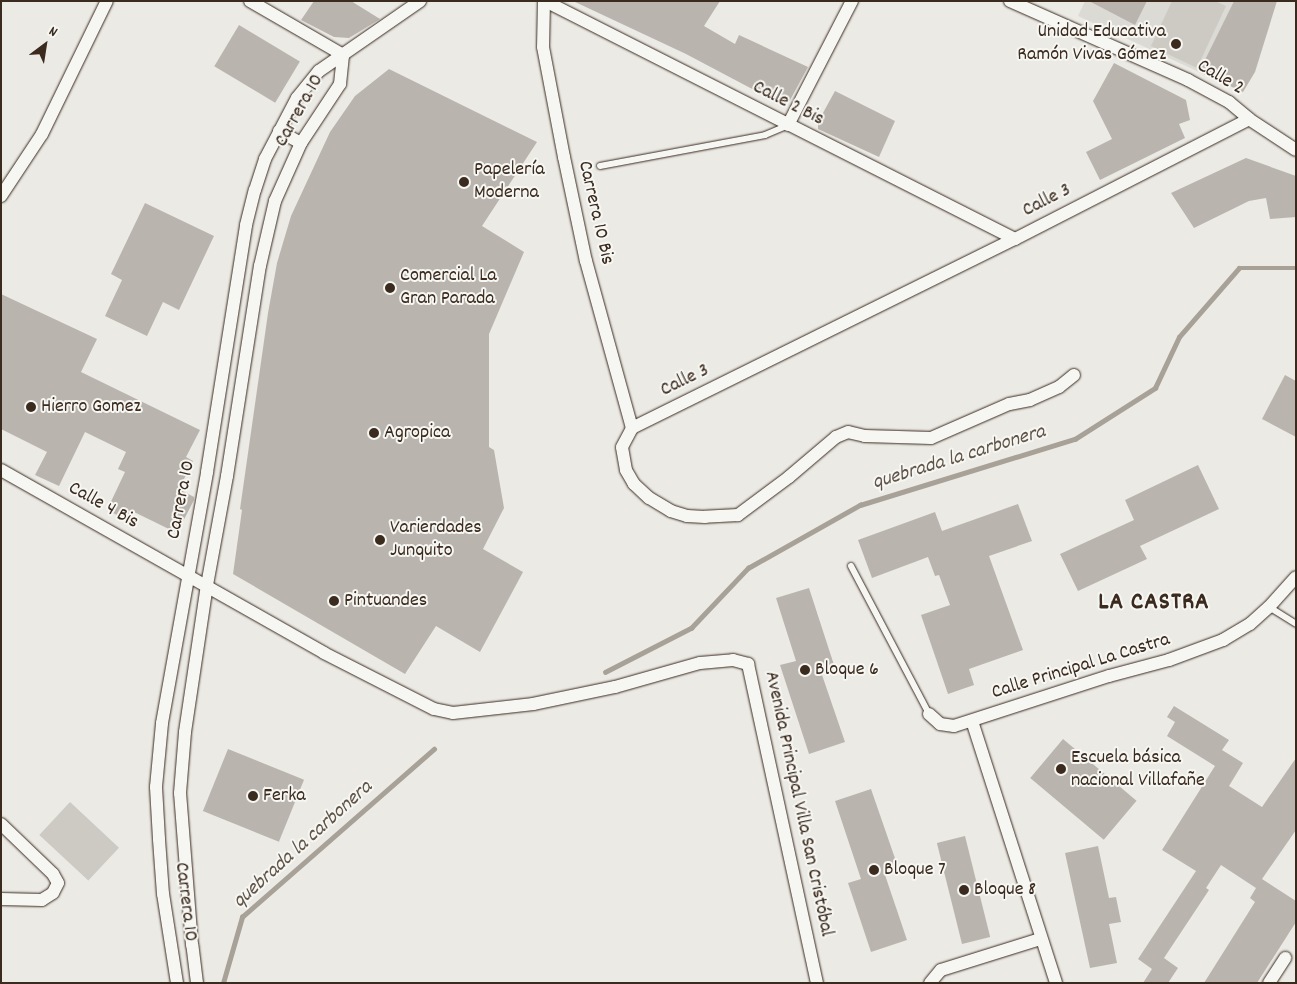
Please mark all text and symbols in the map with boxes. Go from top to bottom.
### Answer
north arrow [20,20,70,70]
place label: Unidad Educativa Ramón Vivas Gómez [1017,21,1166,68]
text: N [45,22,61,42]
marker: Unidad Educativa Ramón Vivas Gómez [1170,38,1182,50]
street label: Calle 2 [1192,55,1248,101]
street label: Carrera 10 [270,70,330,152]
street label: Calle 2 Bis [748,76,828,132]
place label: Papelería Moderna [474,158,545,205]
street label: Carrera 10 Bis [571,159,619,267]
marker: Papelería Moderna [458,176,470,188]
street label: Calle 3 [1019,179,1075,223]
place label: Comercial La Gran Parada [400,264,497,311]
marker: Comercial La Gran Parada [384,282,396,294]
street label: Calle 3 [657,359,713,403]
place label: Hierro Gomez [41,395,141,419]
marker: Hierro Gomez [25,401,37,413]
water label: quebrada la carbonera [869,420,1049,496]
place label: Agropica [384,421,450,445]
marker: Agropica [368,427,380,439]
street label: Carrera 10 [163,459,201,541]
street label: Calle 4 Bis [64,477,142,535]
place label: Varierdades Junquito [390,516,482,563]
marker: Varierdades Junquito [374,534,386,546]
district label: LA CASTRA [1097,588,1211,618]
place label: Pintuandes [344,589,427,613]
marker: Pintuandes [328,595,340,607]
street label: Calle Principal La Castra [989,628,1173,706]
place label: Bloque 6 [815,658,879,682]
marker: Bloque 6 [799,664,811,676]
street label: Avenida Principal Villa San Cristóbal [758,669,838,939]
place label: Escuela básica nacional Villafañe [1071,746,1205,793]
marker: Escuela básica nacional Villafañe [1055,763,1067,775]
water label: quebrada la carbonera [228,776,378,914]
place label: Ferka [263,784,306,808]
marker: Ferka [247,790,259,802]
place label: Bloque 7 [884,858,946,882]
street label: Carrera 10 [168,861,202,943]
marker: Bloque 7 [868,864,880,876]
place label: Bloque 8 [974,878,1036,902]
marker: Bloque 8 [958,884,970,896]

